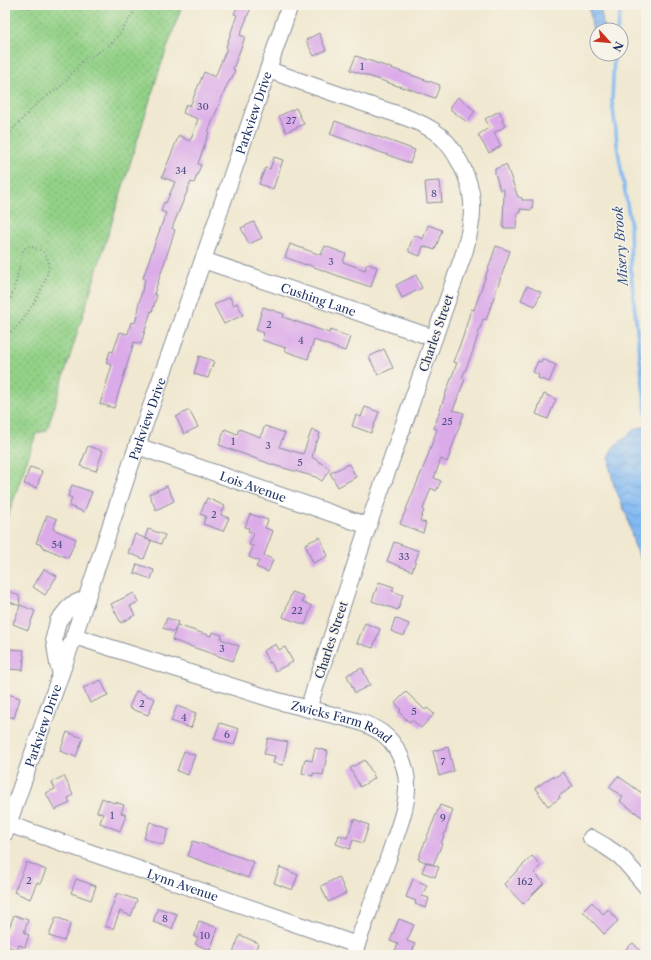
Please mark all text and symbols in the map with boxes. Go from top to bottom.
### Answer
north arrow [589,22,629,62]
text: N [609,39,626,54]
house number: 1 [360,60,365,73]
street label: Parkview Drive [232,69,274,156]
house number: 30 [197,100,209,113]
house number: 27 [286,114,296,127]
house number: 34 [175,164,187,177]
house number: 8 [431,187,437,200]
water label: Misery Brook [609,206,631,288]
house number: 3 [328,255,334,268]
street label: Cushing Lane [279,279,358,319]
street label: Charles Street [416,292,456,374]
house number: 2 [266,318,272,331]
house number: 4 [298,334,304,347]
street label: Parkview Drive [125,375,168,462]
house number: 25 [441,415,453,428]
house number: 1 [231,435,236,448]
house number: 3 [265,439,271,452]
house number: 5 [297,456,303,469]
street label: Lois Avenue [218,468,289,505]
house number: 2 [211,508,217,521]
house number: 54 [51,538,63,551]
house number: 33 [398,550,410,563]
street label: Charles Street [311,599,351,681]
house number: 22 [291,604,303,617]
house number: 3 [219,642,225,655]
street label: Parkview Drive [21,682,64,769]
house number: 2 [139,697,145,710]
street label: Zwicks Farm Road [290,697,396,746]
house number: 5 [411,705,417,718]
house number: 4 [181,711,187,724]
house number: 6 [224,728,230,741]
house number: 7 [441,755,446,768]
house number: 1 [110,809,115,822]
house number: 9 [440,811,446,824]
street label: Lynn Avenue [145,865,221,904]
house number: 2 [26,874,32,887]
house number: 162 [517,875,533,888]
house number: 8 [162,912,168,925]
house number: 10 [200,929,210,942]

